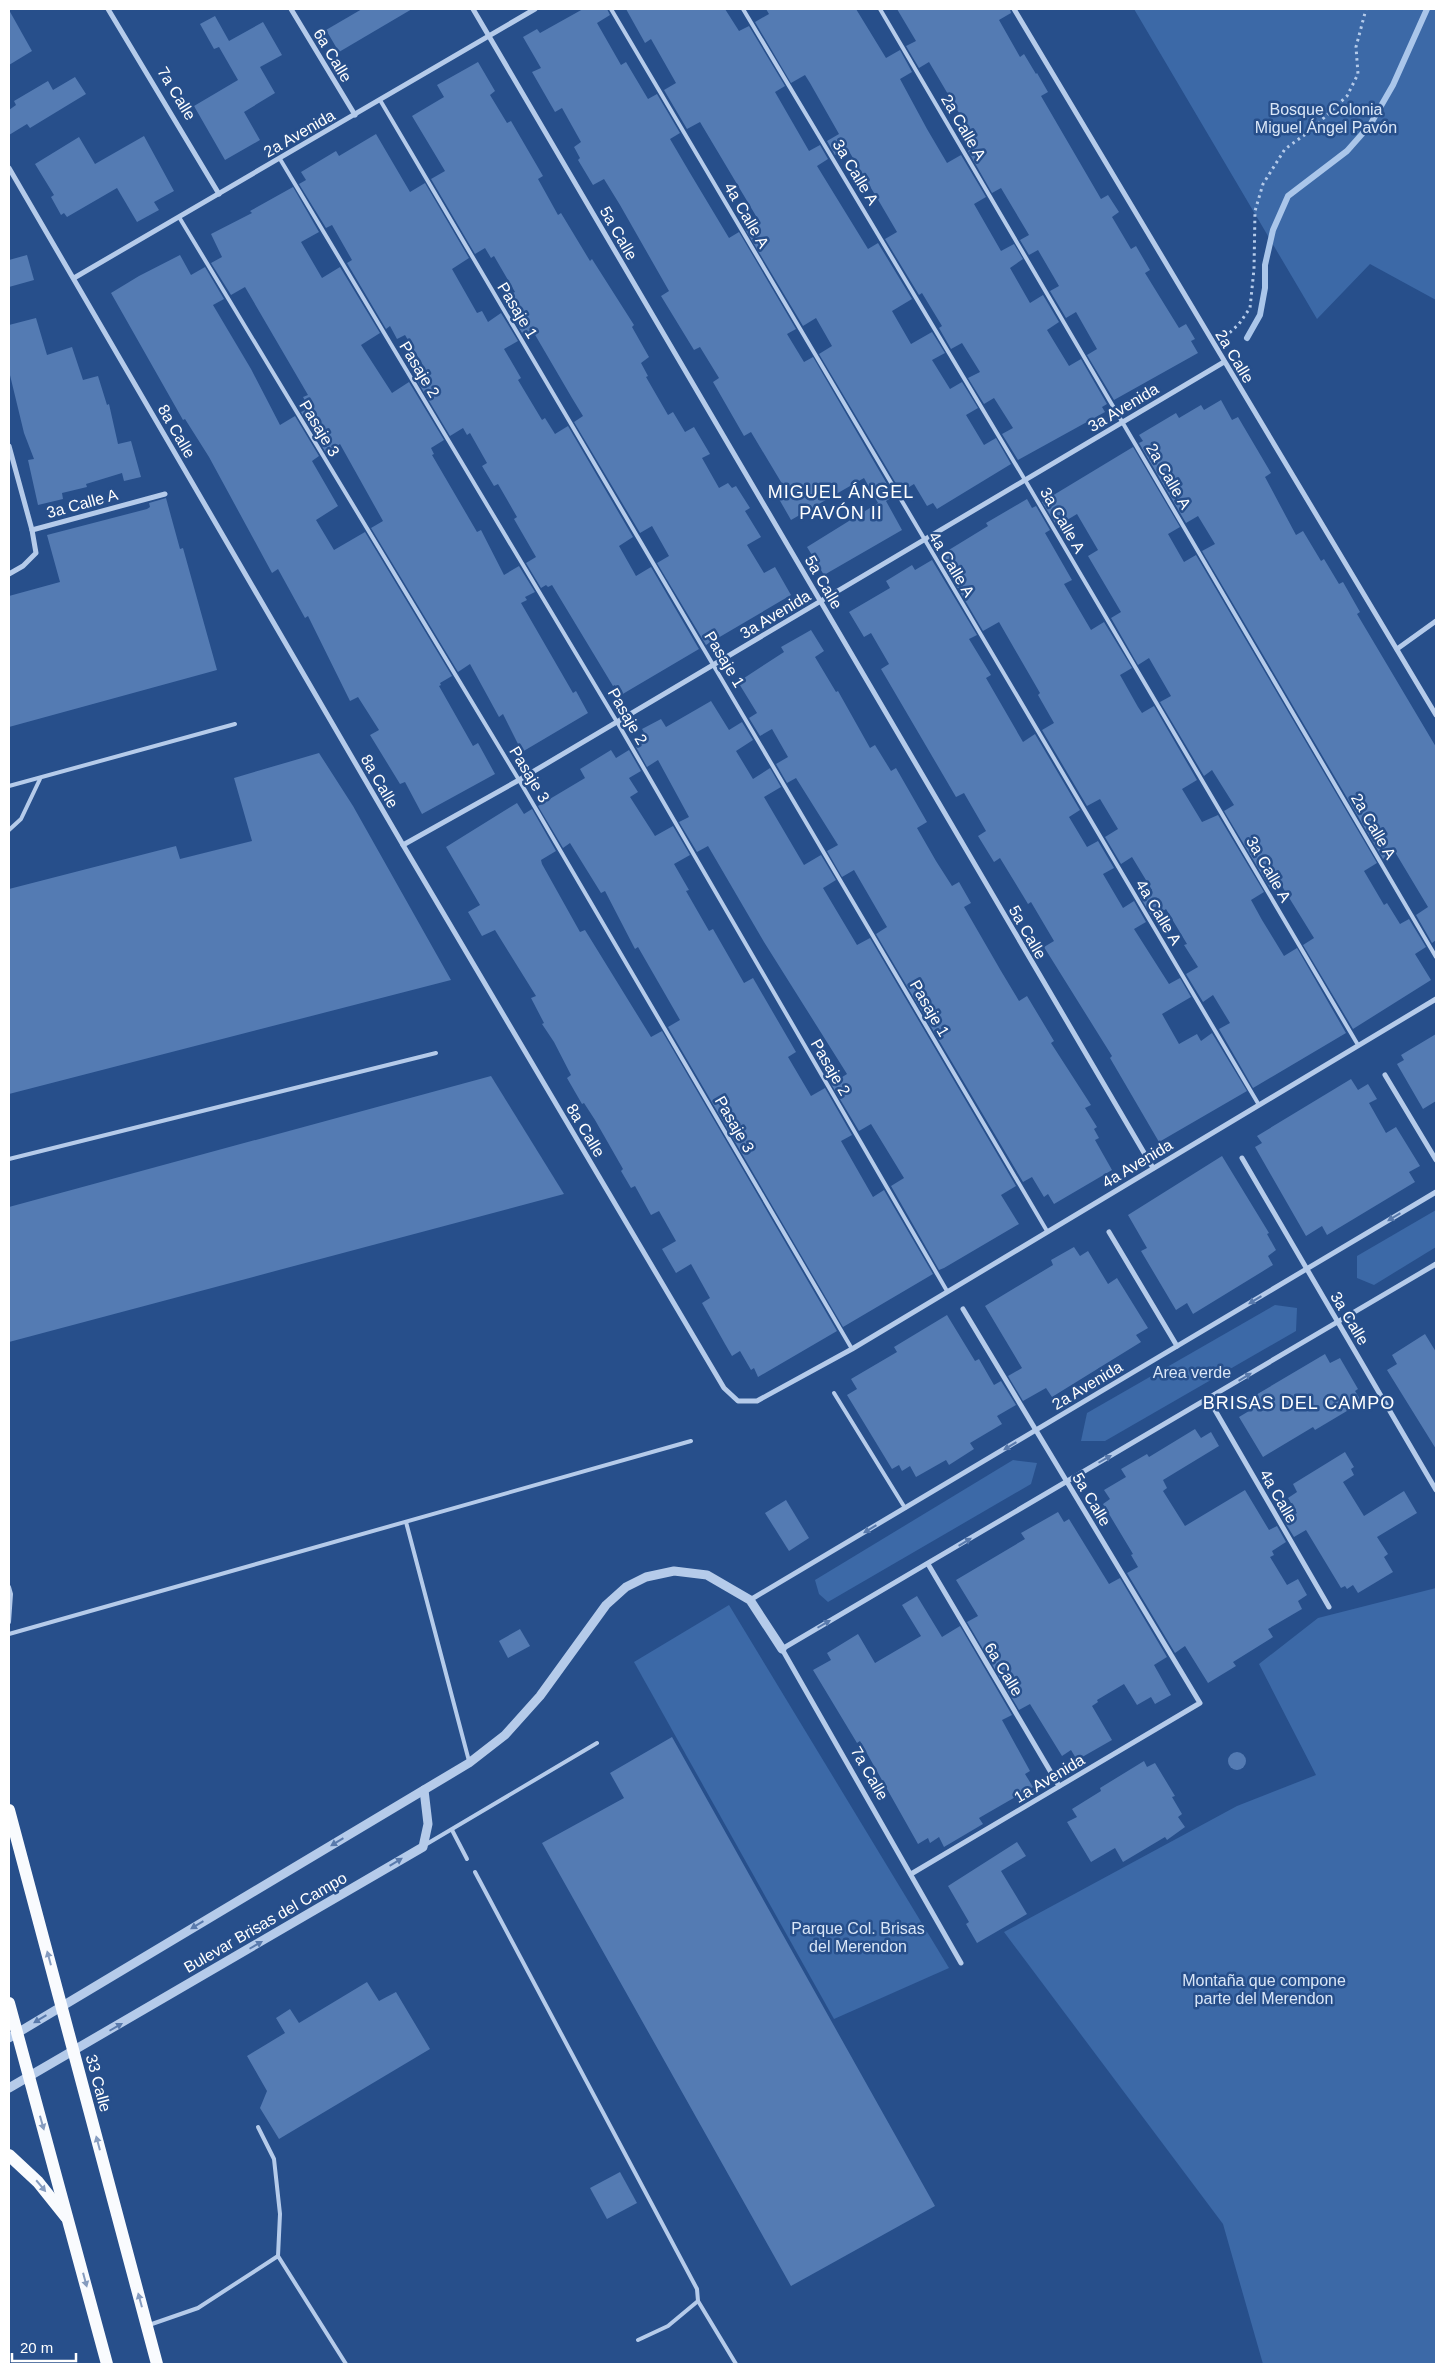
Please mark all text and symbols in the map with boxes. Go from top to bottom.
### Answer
street label: 6a Calle [310,26,355,85]
street label: 7a Calle [154,64,199,123]
street label: 2a Calle A [938,91,989,163]
park label: Bosque Colonia Miguel Ángel Pavón [1255,101,1397,136]
street label: 2a Avenida [261,106,338,161]
street label: 3a Calle A [830,137,882,208]
street label: 4a Calle A [721,179,772,251]
street label: 5a Calle [597,204,641,263]
street label: Pasaje 1 [494,279,541,341]
street label: 2a Calle [1212,327,1257,386]
street label: Pasaje 2 [396,338,443,400]
street label: 3a Avenida [1085,380,1162,435]
street label: Pasaje 3 [296,397,343,459]
street label: 8a Calle [155,402,199,461]
street label: 2a Calle A [1143,440,1194,512]
district label: MIGUEL ÁNGEL PAVÓN II [768,482,914,523]
street label: 3a Calle A [1037,484,1088,556]
street label: 3a Calle A [45,486,120,521]
street label: 4a Calle A [926,529,978,600]
street label: 5a Calle [802,553,846,612]
street label: 3a Avenida [737,587,814,642]
street label: Pasaje 1 [701,628,748,690]
street label: Pasaje 2 [605,685,651,748]
street label: Pasaje 3 [506,743,553,805]
street label: 8a Calle [358,752,402,811]
street label: 2a Calle A [1348,790,1399,862]
street label: 3a Calle A [1243,833,1294,905]
street label: 4a Calle A [1133,877,1185,948]
street label: 5a Calle [1006,903,1050,962]
street label: Pasaje 1 [907,977,953,1040]
street label: Pasaje 2 [808,1036,854,1099]
street label: Pasaje 3 [712,1093,758,1156]
street label: 8a Calle [563,1101,608,1160]
street label: 4a Avenida [1099,1136,1176,1191]
one-way arrow [1388,1212,1401,1221]
street label: 3a Calle [1327,1289,1372,1348]
one-way arrow [1248,1295,1261,1304]
street label: 2a Avenida [1049,1358,1126,1413]
park label: Area verde [1153,1364,1231,1381]
one-way arrow [1238,1372,1251,1381]
district label: BRISAS DEL CAMPO [1203,1393,1395,1413]
one-way arrow [1003,1441,1016,1450]
one-way arrow [1098,1455,1111,1464]
street label: 4a Calle [1257,1467,1301,1526]
street label: 5a Calle [1069,1470,1114,1529]
one-way arrow [864,1524,877,1533]
one-way arrow [958,1538,971,1547]
one-way arrow [817,1620,832,1628]
street label: 6a Calle [981,1640,1026,1699]
street label: 7a Calle [848,1744,892,1803]
street label: 1a Avenida [1011,1751,1088,1806]
one-way arrow [330,1838,345,1846]
one-way arrow [389,1858,402,1867]
street label: Bulevar Brisas del Campo [181,1869,350,1976]
park label: Parque Col. Brisas del Merendon [791,1920,925,1955]
one-way arrow [190,1921,205,1929]
one-way arrow [249,1940,262,1949]
one-way arrow [45,1951,53,1966]
park label: Montaña que compone parte del Merendon [1182,1972,1346,2007]
one-way arrow [33,2015,46,2024]
one-way arrow [109,2022,122,2031]
street label: 33 Calle [83,2053,114,2114]
one-way arrow [39,2116,47,2131]
one-way arrow [94,2136,102,2151]
one-way arrow [36,2180,47,2193]
one-way arrow [81,2272,89,2288]
one-way arrow [136,2293,144,2308]
scale bar [12,2330,76,2362]
text: 20 m [20,2339,53,2356]

